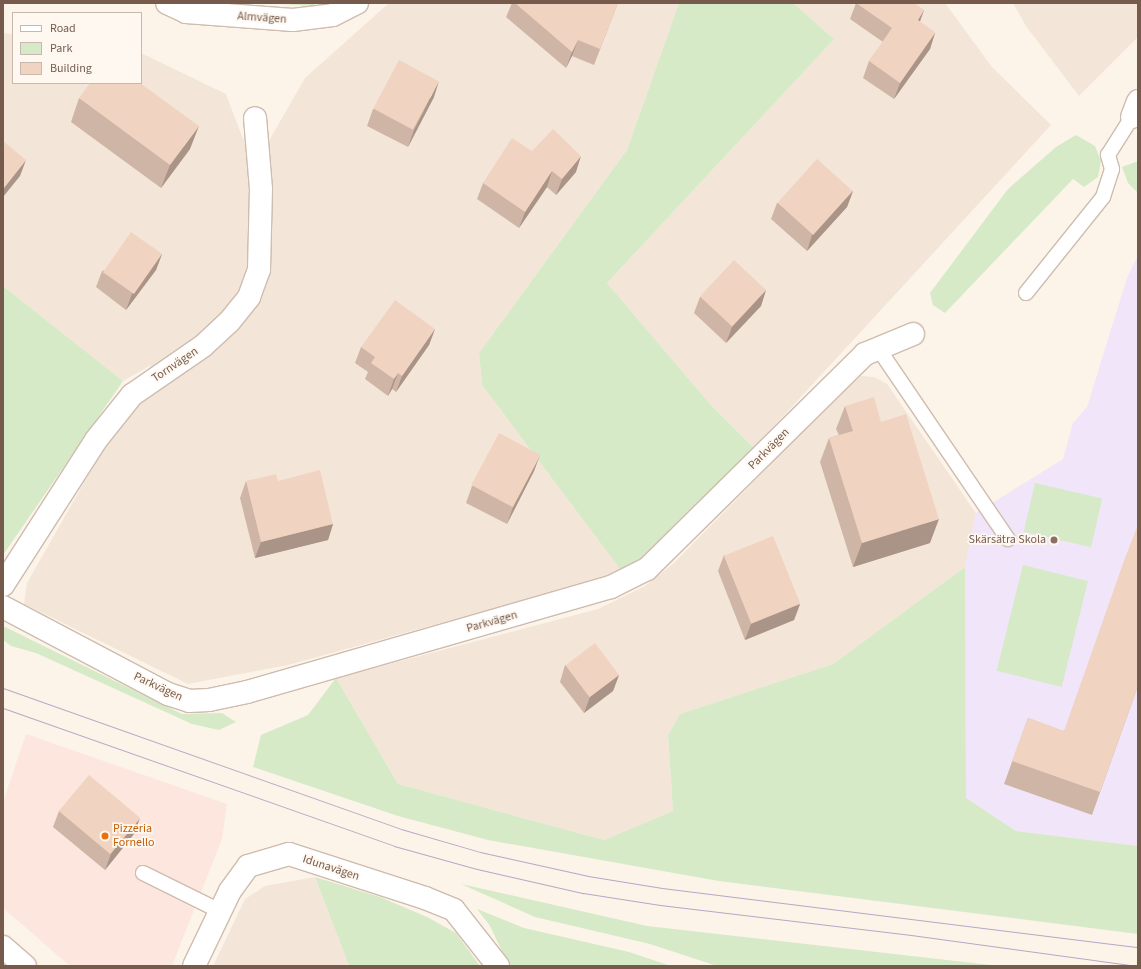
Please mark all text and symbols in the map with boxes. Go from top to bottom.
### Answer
street label: Almvägen [237,9,287,27]
legend [12,12,142,84]
text: Road [50,20,76,37]
text: Park [50,40,72,57]
text: Building [50,60,92,77]
street label: Tornvägen [149,344,201,386]
street label: Parkvägen [745,425,793,473]
place label: Skärsätra Skola [969,533,1046,547]
marker: Skärsätra Skola [1049,535,1059,545]
street label: Parkvägen [465,608,519,636]
street label: Parkvägen [131,669,185,705]
place label: Pizzeria Fornello [113,822,155,850]
marker: Pizzeria Fornello [100,831,110,841]
street label: Idunavägen [301,852,361,884]

